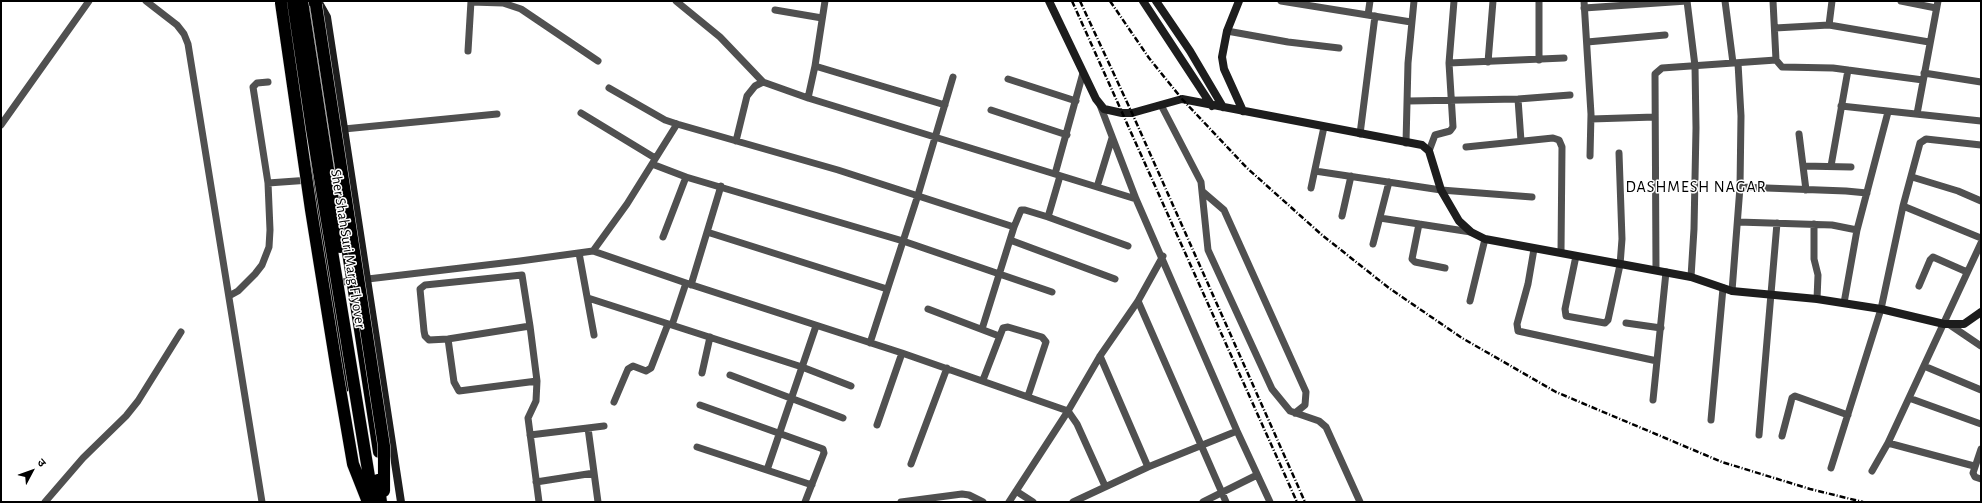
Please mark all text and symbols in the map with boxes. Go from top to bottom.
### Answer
street label: Sher Shah Suri Marg Flyover [327,168,369,330]
district label: DASHMESH NAGAR [1625,177,1767,197]
north arrow [12,451,52,491]
text: उ [35,457,48,469]

